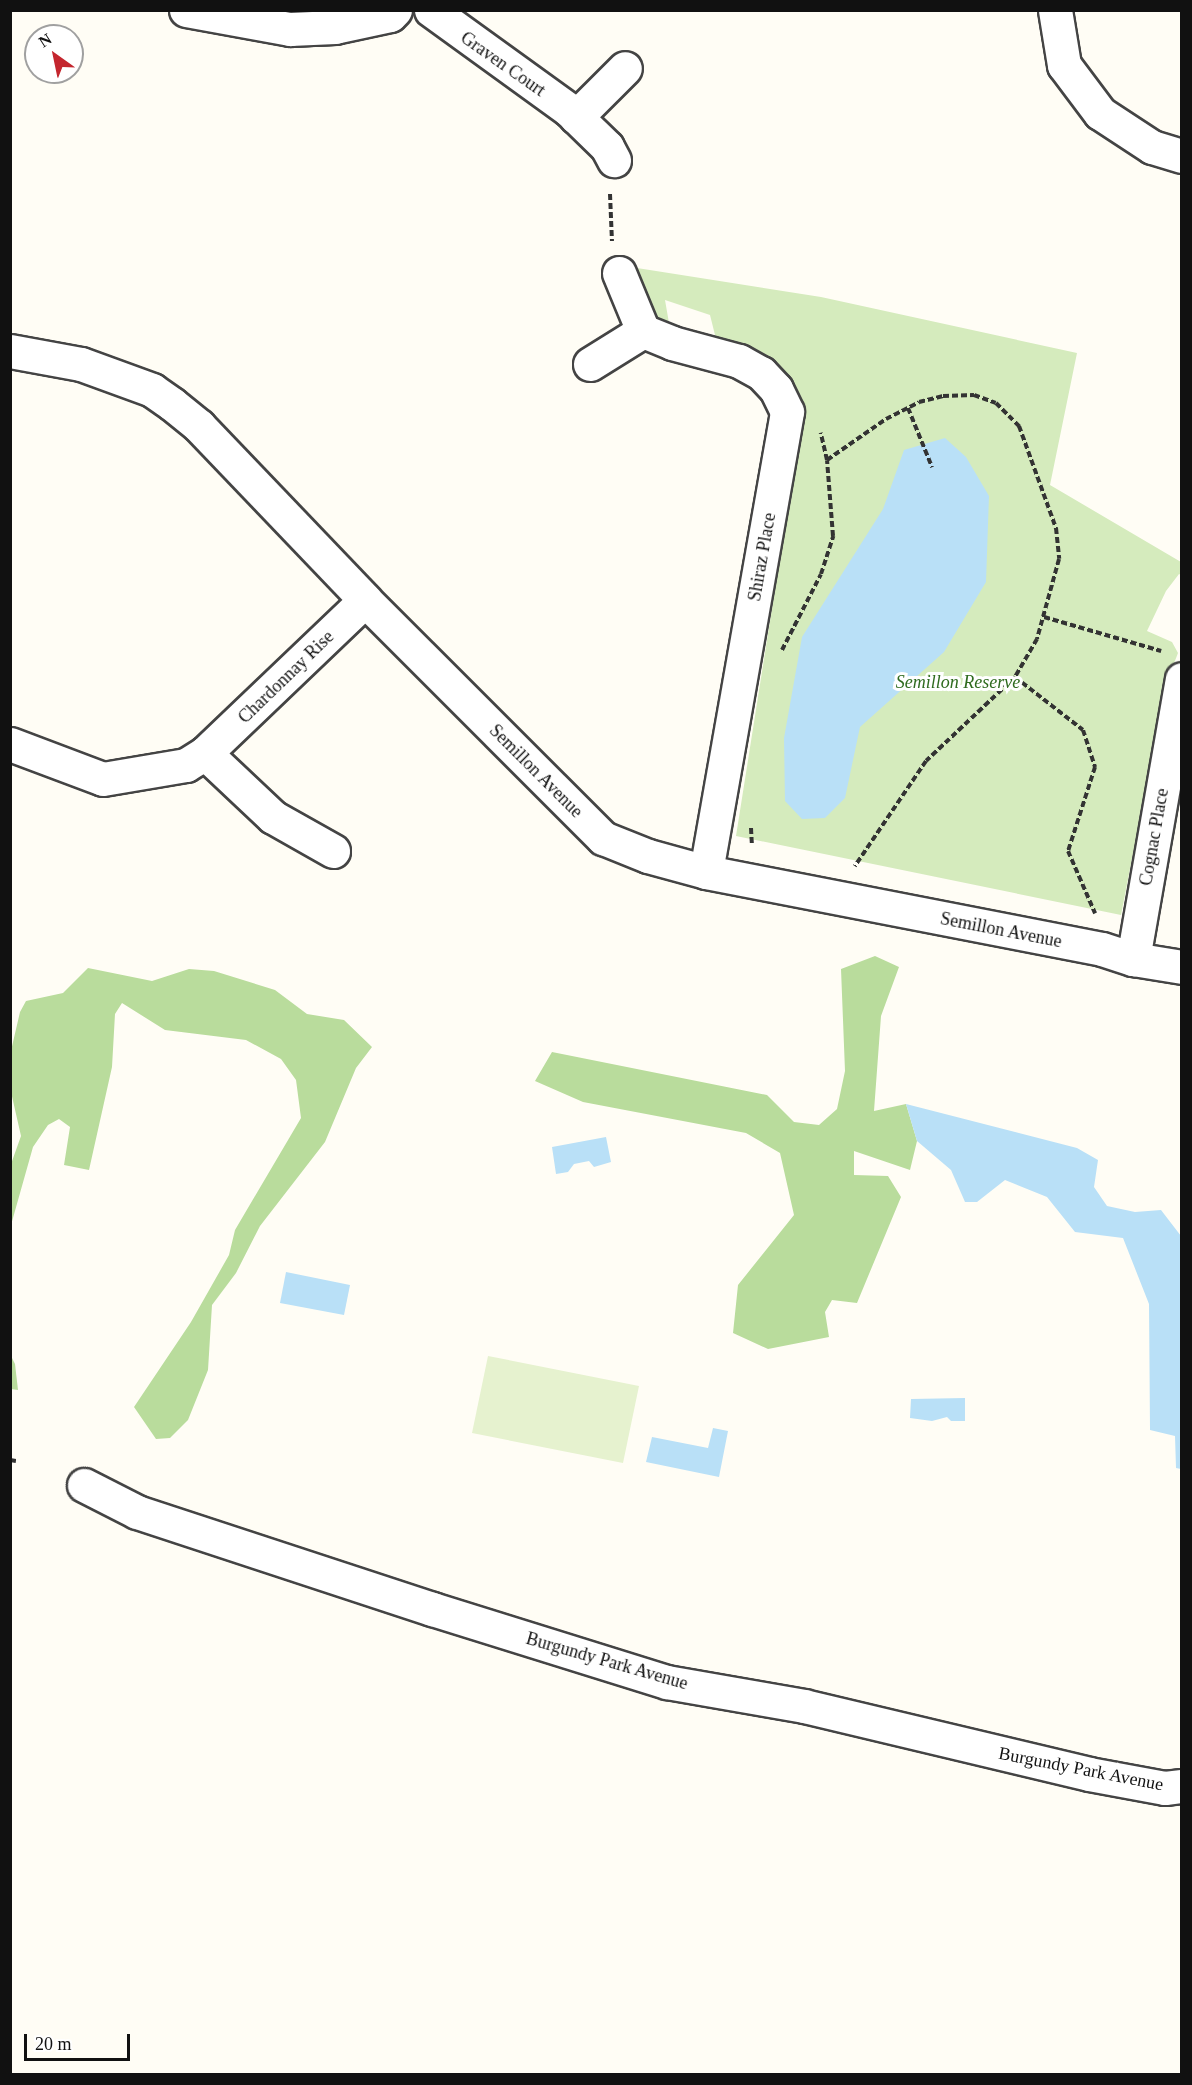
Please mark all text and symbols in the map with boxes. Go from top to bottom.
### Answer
north arrow [24,24,84,84]
street label: Graven Court [456,27,550,101]
text: N [36,30,54,50]
street label: Shiraz Place [744,511,780,603]
street label: Chardonnay Rise [234,626,338,728]
park label: Semillon Reserve [896,671,1020,693]
street label: Semillon Avenue [484,719,588,823]
street label: Cognac Place [1135,787,1173,887]
street label: Semillon Avenue [938,908,1064,952]
street label: Burgundy Park Avenue [523,1627,691,1695]
street label: Burgundy Park Avenue [996,1742,1166,1796]
scale bar [27,2022,134,2060]
text: 20 m [35,2034,72,2054]

